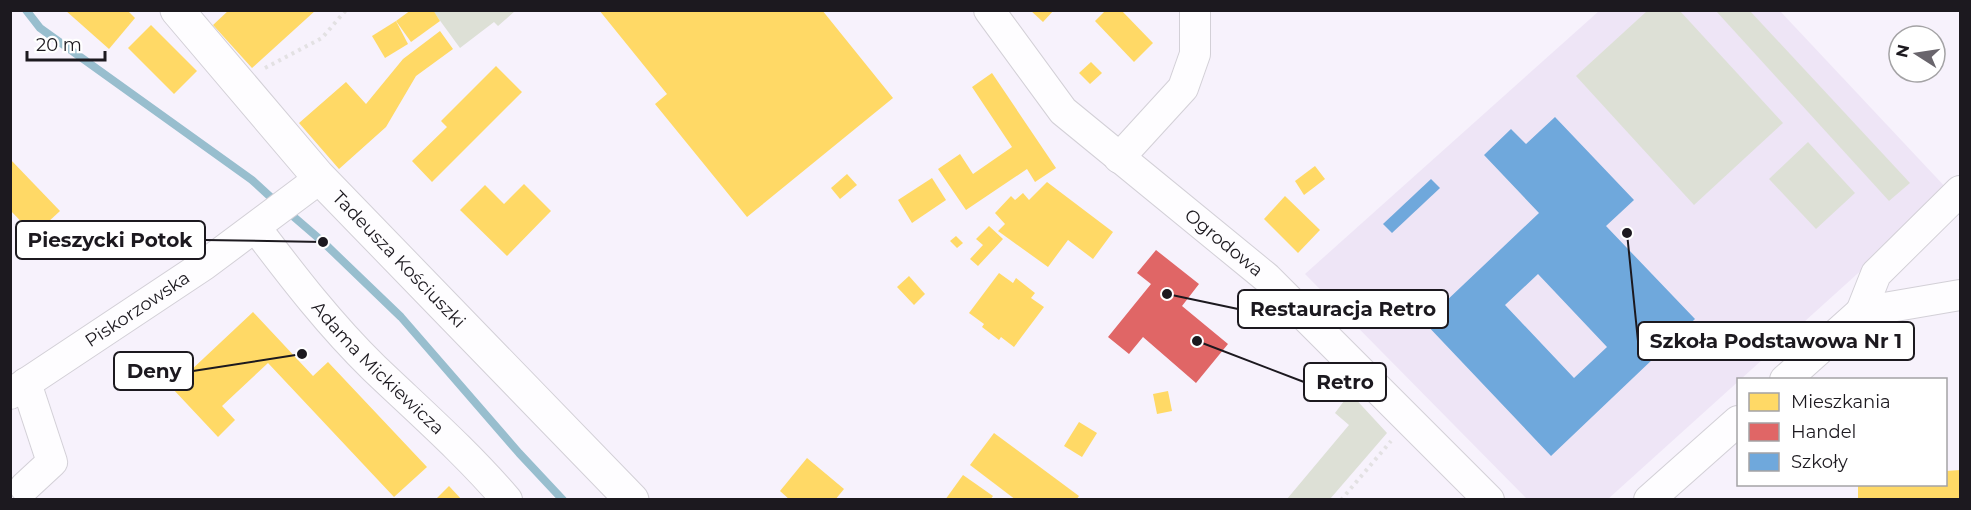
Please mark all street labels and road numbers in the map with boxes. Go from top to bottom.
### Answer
street label: Tadeusza Kościuszki [328,186,470,332]
street label: Ogrodowa [1180,204,1268,281]
street label: Piskorzowska [81,267,194,352]
street label: Adama Mickiewicza [307,297,449,439]

